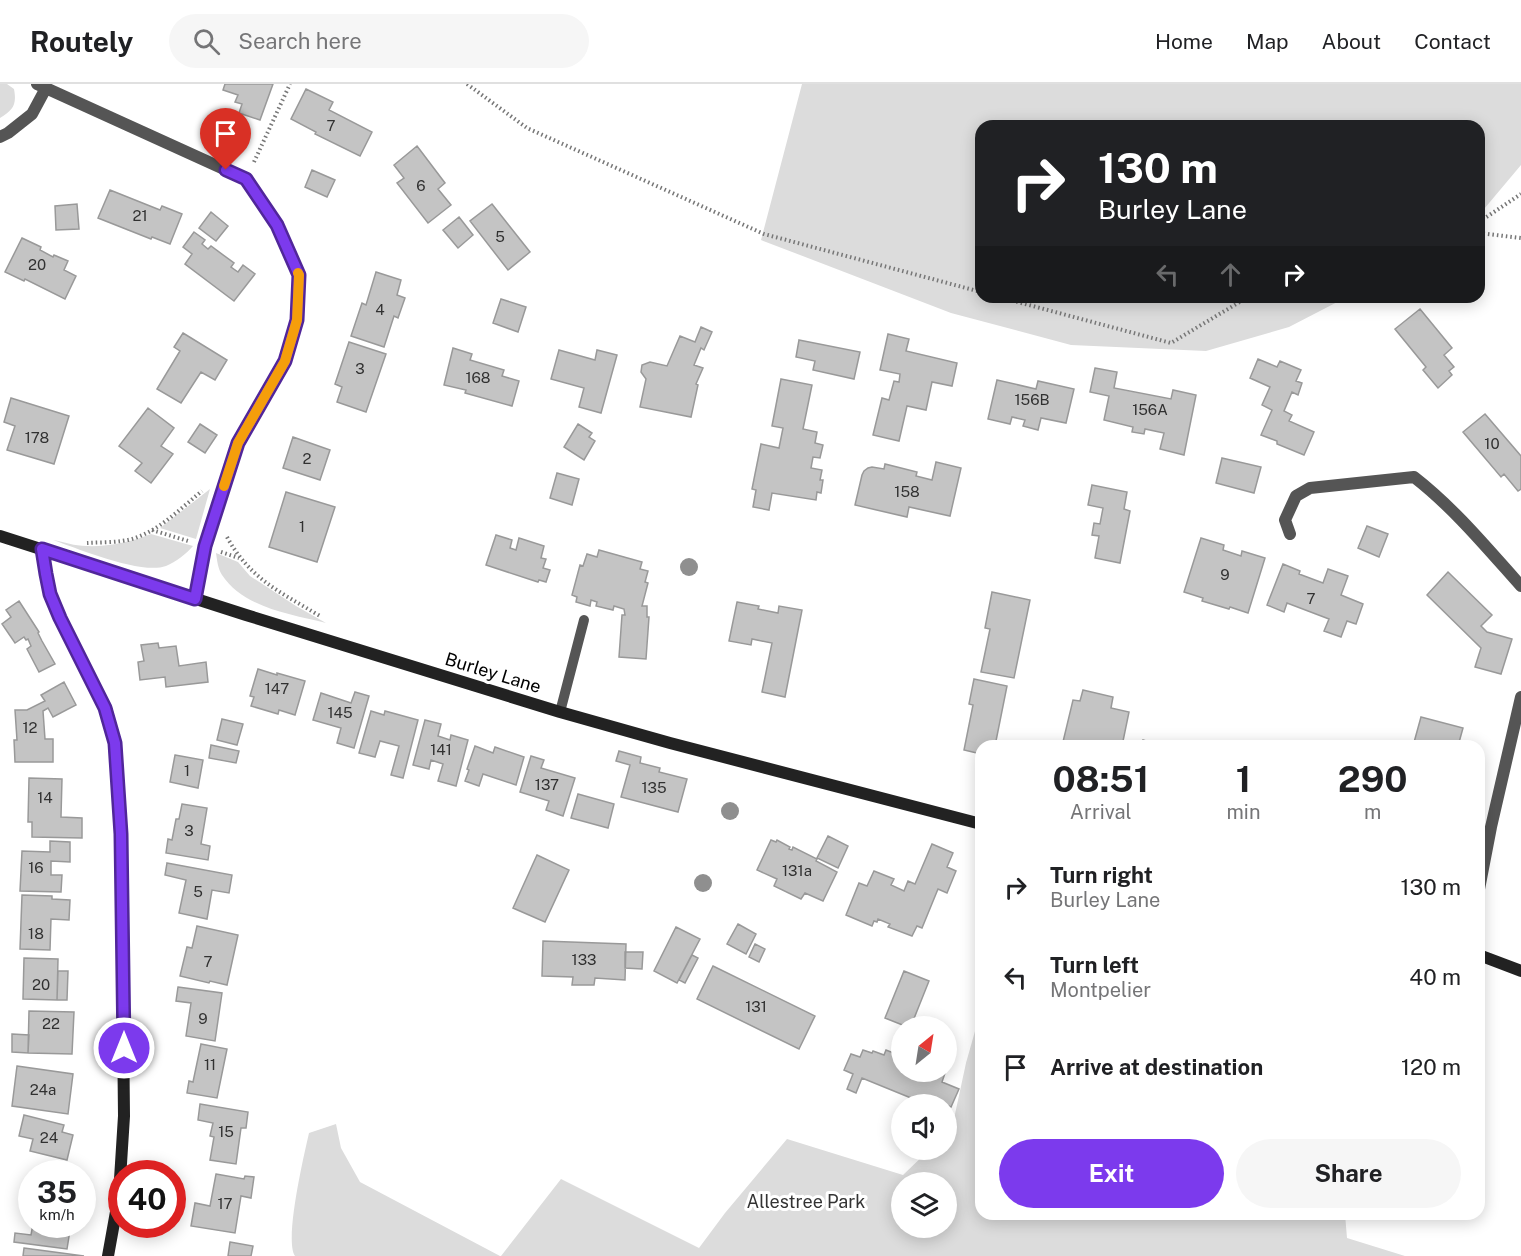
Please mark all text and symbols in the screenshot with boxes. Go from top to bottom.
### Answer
search box [169,14,589,68]
text: Routely [30,25,133,58]
icon: search [190,25,223,58]
text: Search here [238,28,362,54]
text: Home [1155,29,1213,54]
text: Map [1246,29,1289,54]
text: About [1322,29,1381,54]
text: Contact [1414,29,1491,54]
pin [200,108,251,170]
icon: arrive [209,117,242,150]
house number: 7 [326,117,336,134]
text: 130 m [1098,143,1218,192]
icon: right [999,144,1077,222]
house number: 6 [416,177,426,194]
text: Burley Lane [1098,193,1247,225]
house number: 21 [132,207,148,224]
house number: 5 [495,228,505,245]
house number: 20 [28,256,46,273]
icon: left [1151,258,1184,291]
icon: ahead [1214,258,1247,291]
icon: right [1277,258,1310,291]
house number: 4 [375,301,385,318]
house number: 3 [355,360,365,377]
house number: 168 [465,369,491,386]
house number: 156B [1014,391,1050,408]
house number: 156A [1132,401,1168,418]
house number: 178 [25,429,49,446]
house number: 10 [1484,435,1500,452]
house number: 2 [303,450,312,467]
house number: 158 [894,483,920,500]
house number: 1 [299,518,305,535]
house number: 9 [1220,566,1230,583]
house number: 7 [1306,590,1316,607]
street label: Burley Lane [443,648,544,697]
house number: 147 [265,680,289,697]
house number: 145 [327,704,353,721]
house number: 12 [22,719,38,736]
house number: 141 [430,741,452,758]
text: 08:51 [1052,758,1149,800]
text: 1 [1236,758,1251,800]
text: 290 [1338,758,1408,800]
house number: 1 [184,762,190,779]
house number: 137 [535,776,559,793]
house number: 135 [641,779,667,796]
house number: 14 [37,789,53,806]
text: Arrival [1070,800,1132,824]
text: min [1227,800,1260,824]
text: m [1364,800,1381,824]
house number: 3 [184,822,194,839]
house number: 16 [28,859,44,876]
house number: 131a [782,862,812,879]
text: Turn right [1050,862,1153,888]
icon: right [999,871,1032,904]
text: 130 m [1400,874,1461,900]
house number: 5 [193,883,203,900]
text: Burley Lane [1050,888,1160,912]
house number: 18 [28,925,44,942]
house number: 133 [572,951,596,968]
text: Turn left [1050,952,1139,978]
house number: 7 [203,953,213,970]
icon: left [999,961,1032,994]
text: 40 m [1409,964,1461,990]
house number: 20 [32,976,50,993]
text: Montpelier [1050,978,1151,1002]
house number: 131 [745,998,767,1015]
house number: 9 [198,1010,208,1027]
house number: 22 [42,1015,60,1032]
position arrow [92,1016,156,1080]
north arrow [891,1016,957,1082]
map controls [891,1016,957,1238]
icon: arrive [999,1051,1032,1084]
text: Arrive at destination [1050,1054,1263,1080]
text: 120 m [1401,1054,1461,1080]
house number: 11 [204,1056,216,1073]
house number: 24a [30,1081,56,1098]
button: sound [891,1094,957,1160]
house number: 15 [218,1123,234,1140]
house number: 24 [40,1129,58,1146]
button: Exit [999,1139,1224,1208]
button: Share [1236,1139,1461,1208]
speed limit sign: 40 [108,1160,186,1238]
button: layers [891,1172,957,1238]
text: 35 [37,1174,77,1210]
park label: Allestree Park [747,1191,865,1212]
house number: 17 [217,1195,233,1212]
text: km/h [39,1206,75,1223]

